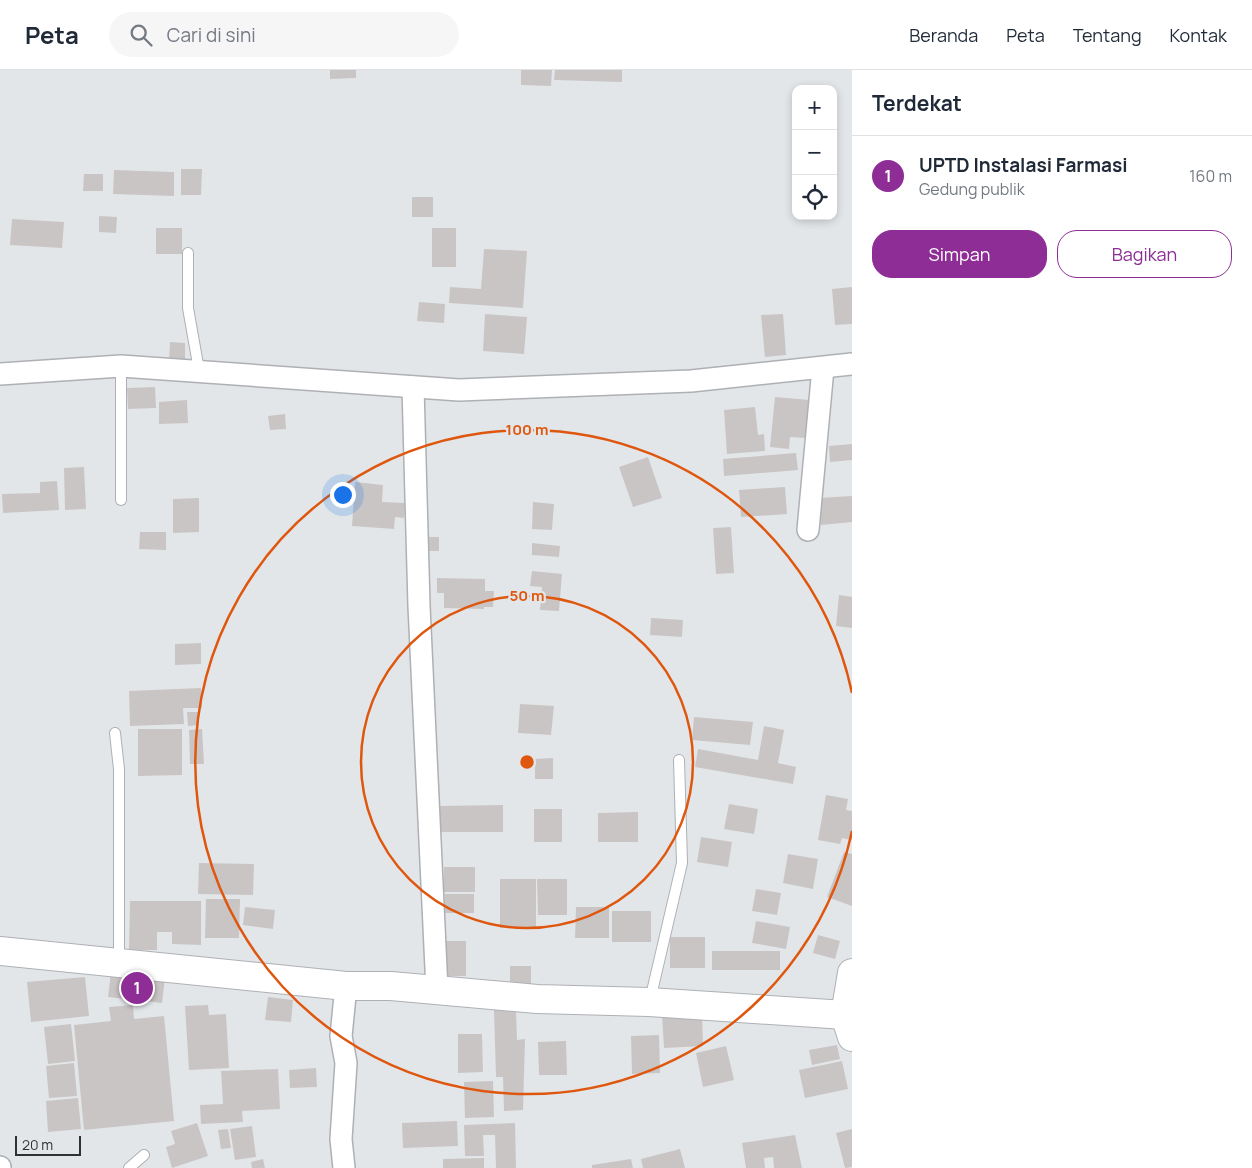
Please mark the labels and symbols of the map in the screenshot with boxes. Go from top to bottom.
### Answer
text: 100 m [506,419,548,440]
your location [330,482,356,508]
text: 50 m [509,585,545,606]
centre of rings [518,753,536,771]
pin: 1 [121,969,153,1007]
scale bar [15,1133,81,1156]

